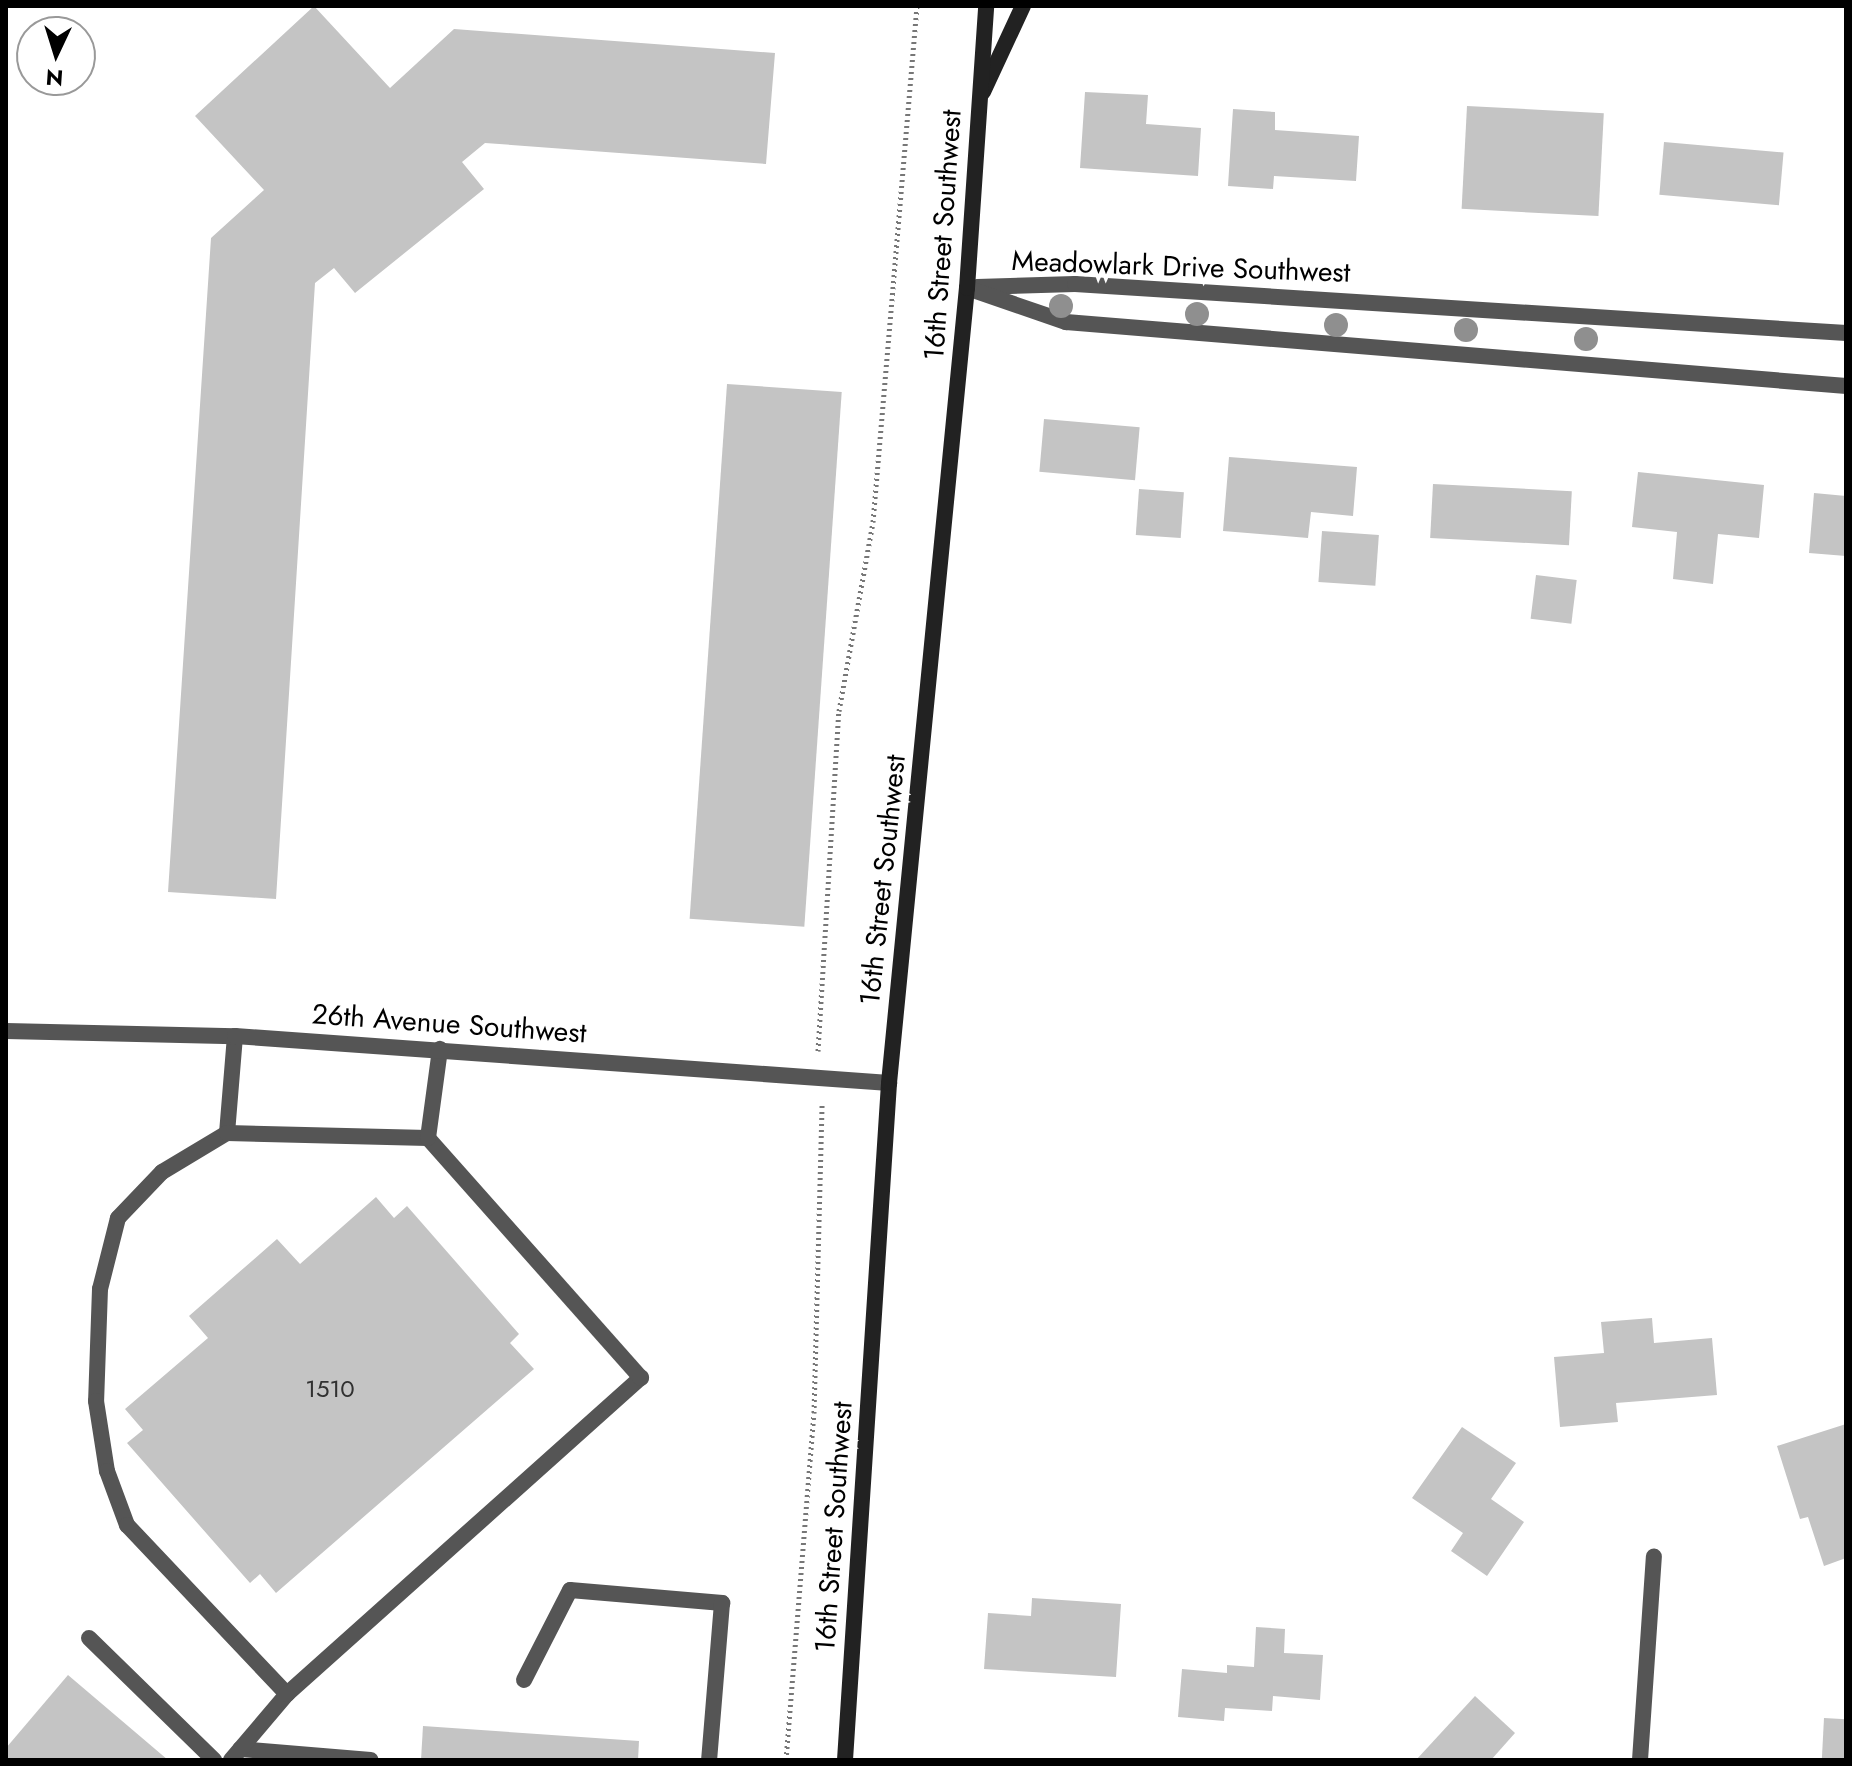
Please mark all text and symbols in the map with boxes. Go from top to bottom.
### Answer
north arrow [16,16,96,96]
text: N [45,61,64,95]
street label: 16th Street Southwest [917,108,969,362]
street label: Meadowlark Drive Southwest [1011,244,1351,290]
street label: 16th Street Southwest [853,753,913,1007]
street label: 26th Avenue Southwest [311,998,587,1050]
house number: 1510 [305,1375,355,1403]
street label: 16th Street Southwest [808,1400,860,1654]

